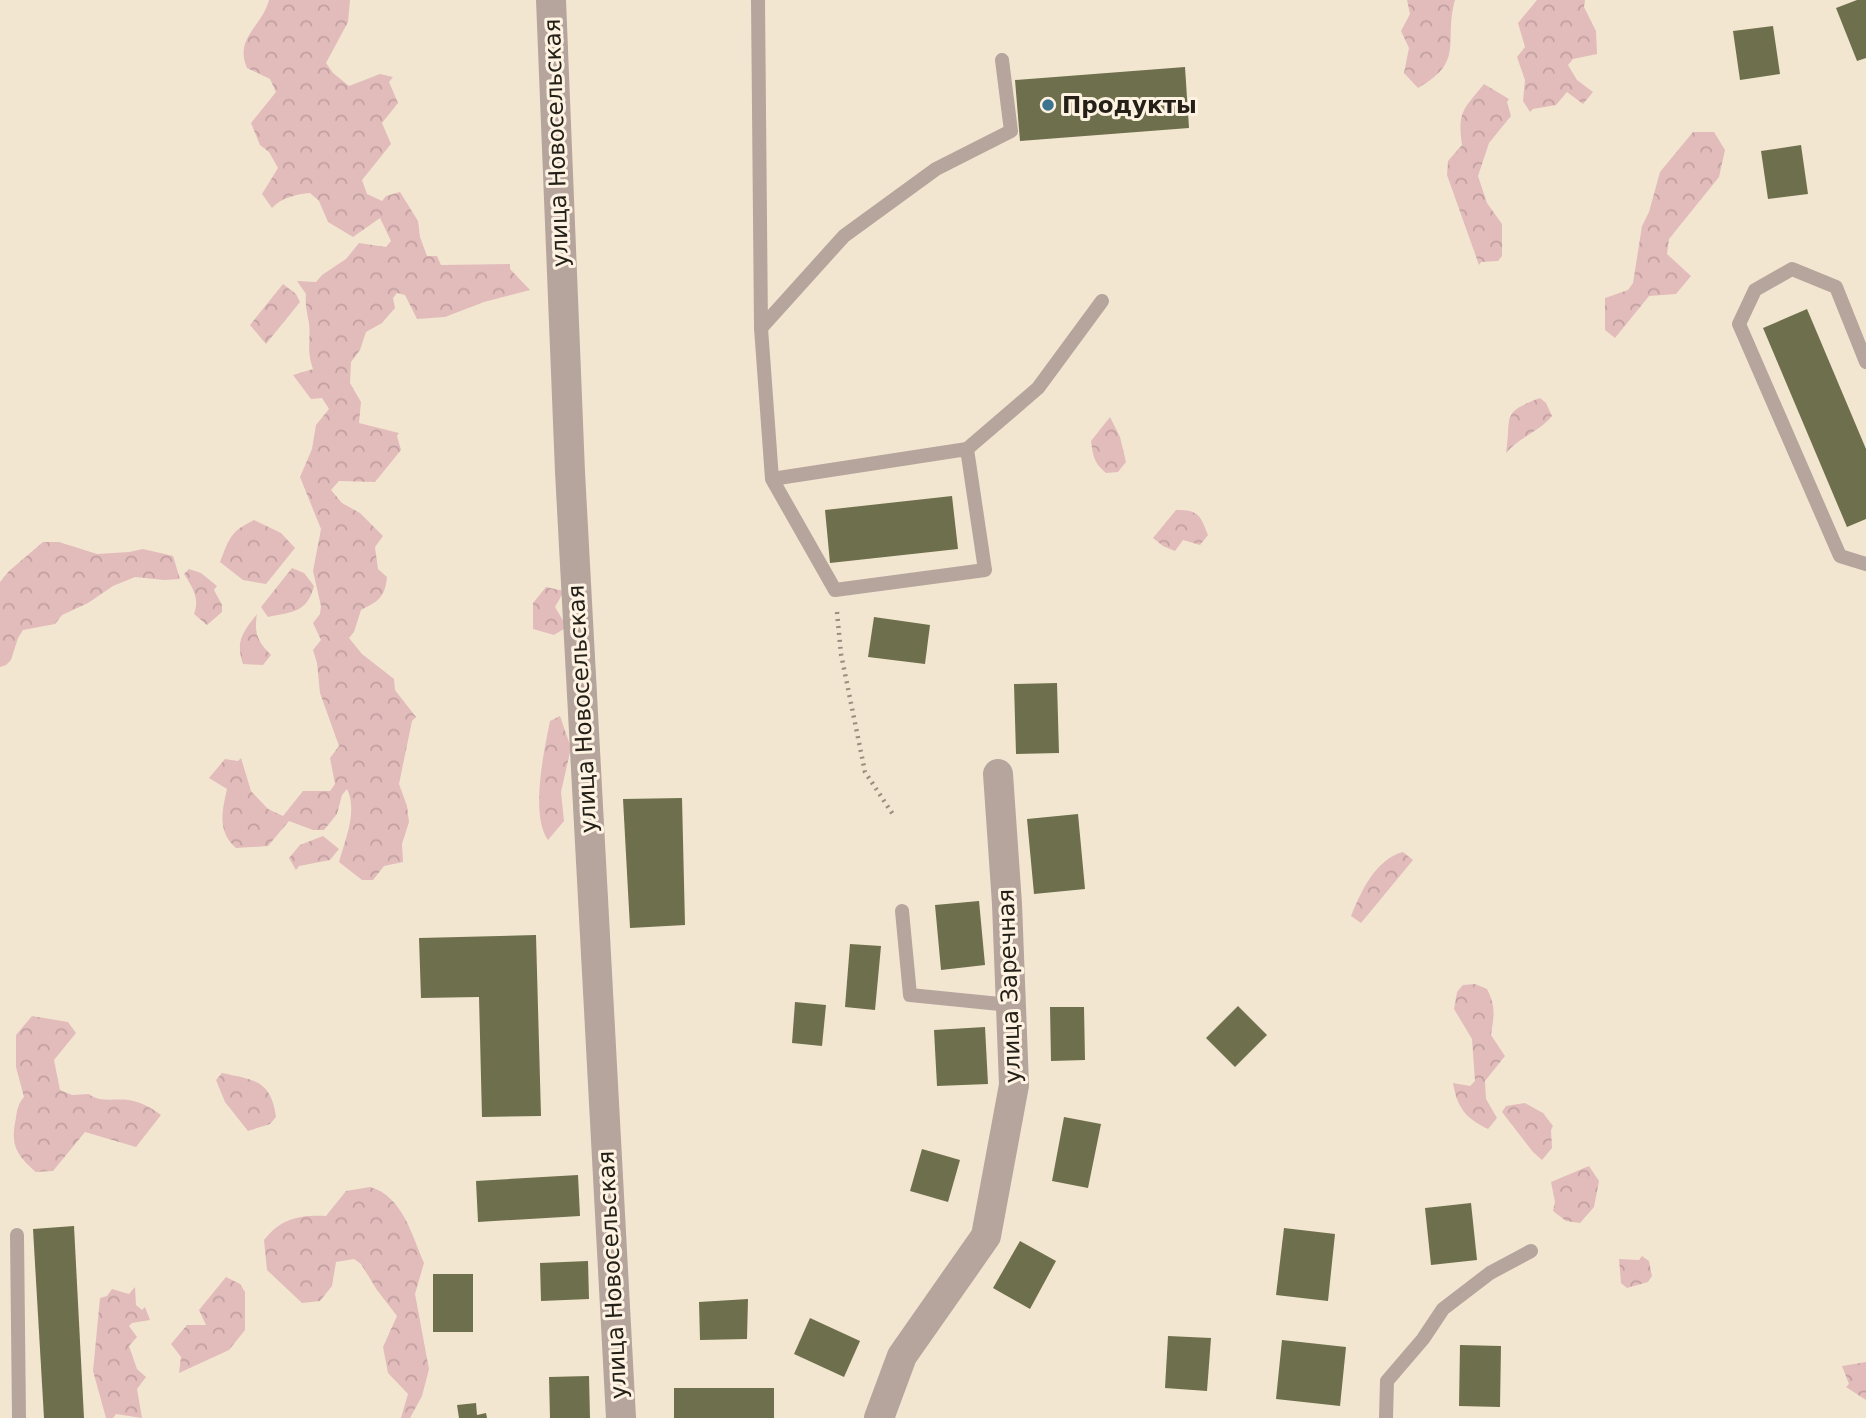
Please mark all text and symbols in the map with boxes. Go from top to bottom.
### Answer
street label: улица Новосельская [539,18,573,268]
place label: Продукты [1062,92,1197,118]
marker: Продукты [1040,97,1056,113]
street label: улица Новосельская [563,584,601,834]
street label: улица Заречная [993,888,1025,1084]
street label: улица Новосельская [593,1150,631,1400]

